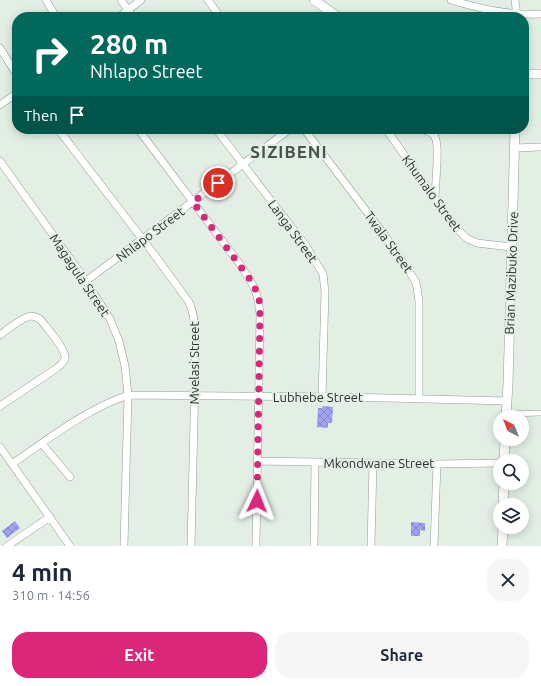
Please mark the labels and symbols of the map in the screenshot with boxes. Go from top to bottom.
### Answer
district label: SIZIBENI [250,142,328,161]
street label: Khumalo Street [400,152,464,234]
pin [201,166,235,200]
street label: Langa Street [266,197,320,265]
street label: Nhlapo Street [113,204,187,264]
street label: Twala Street [362,209,416,275]
street label: Brian Mazibuko Drive [502,211,520,335]
street label: Magagula Street [47,231,113,319]
street label: Mvelasi Street [187,322,201,404]
street label: Lubhebe Street [273,390,363,404]
north arrow [493,410,529,446]
street label: Mkondwane Street [324,456,434,470]
position arrow [236,480,278,522]

